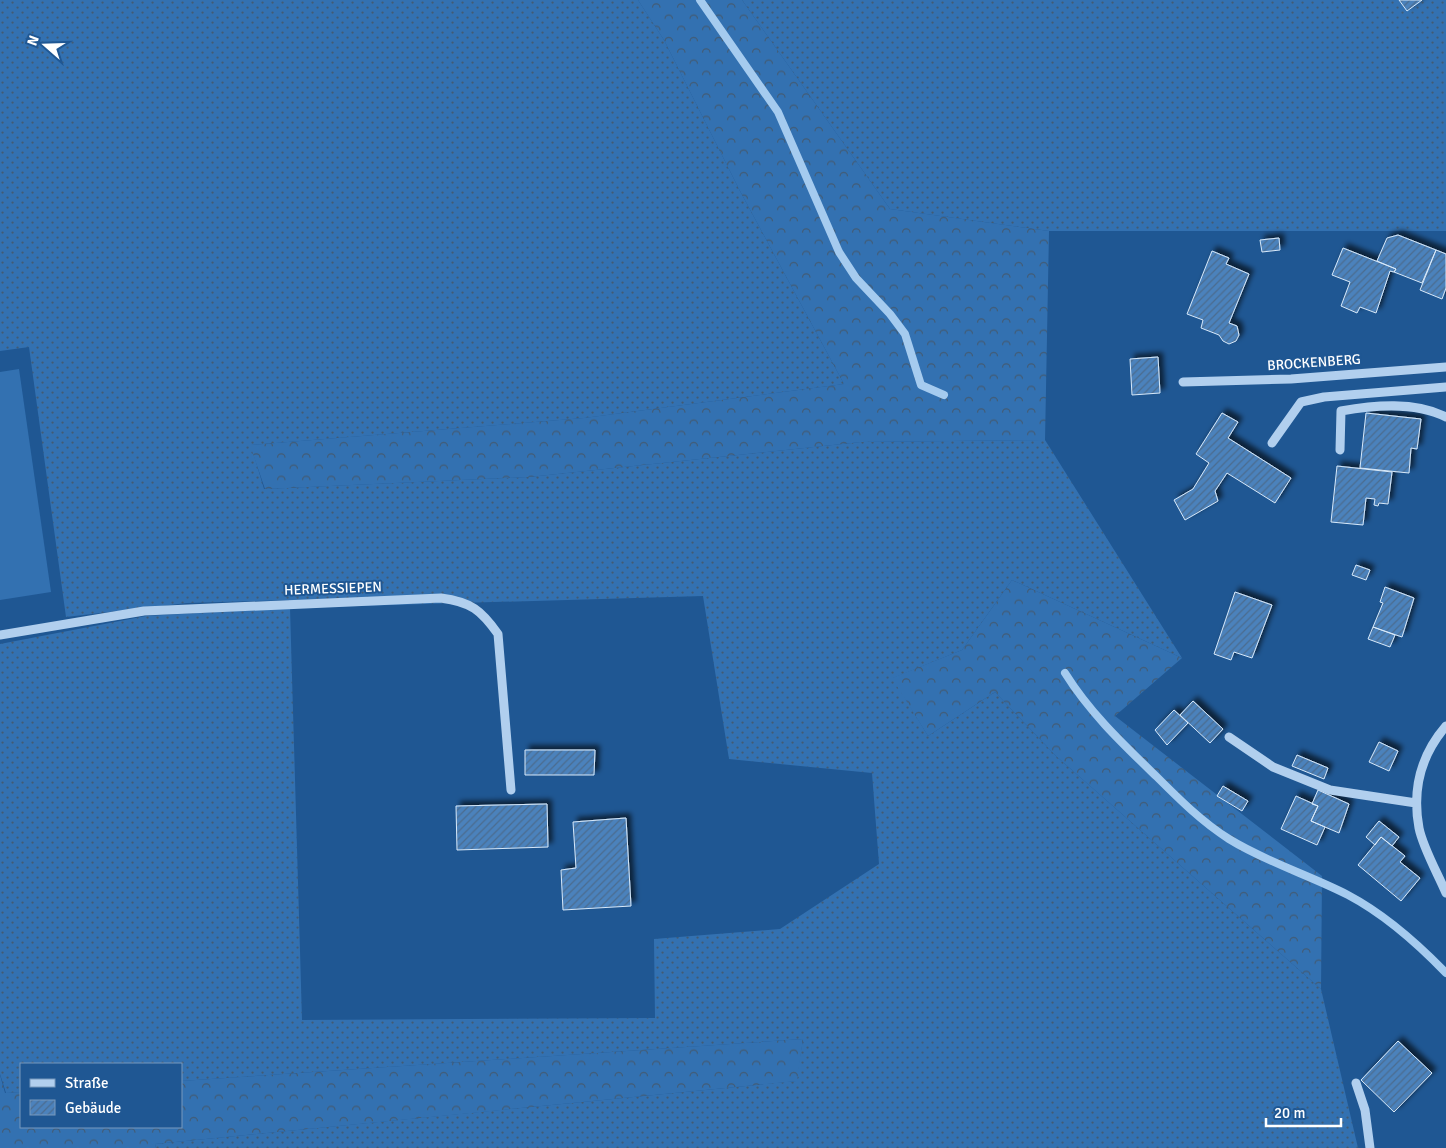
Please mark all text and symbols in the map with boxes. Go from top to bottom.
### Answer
north arrow [20,20,70,70]
text: N [24,33,43,48]
street label: BROCKENBERG [1267,351,1361,374]
street label: HERMESSIEPEN [284,578,382,599]
legend [20,1063,182,1128]
text: Straße [65,1074,109,1092]
scale bar [1266,1096,1341,1128]
text: Gebäude [65,1099,121,1117]
text: 20 m [1274,1104,1305,1122]

